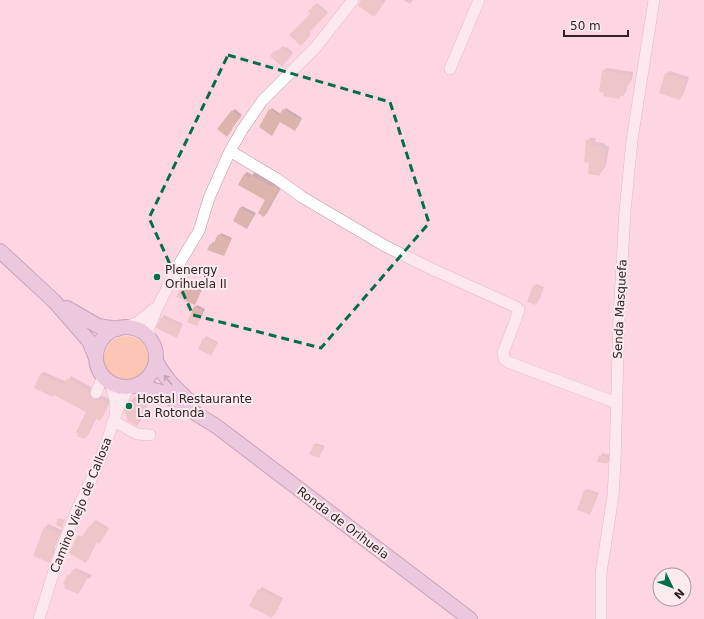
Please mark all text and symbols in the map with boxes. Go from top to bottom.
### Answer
scale bar [564,12,628,38]
text: 50 m [570,19,601,33]
street label: Senda Masquefa [610,259,630,359]
place label: Plenergy Orihuela II [165,263,227,291]
marker: Plenergy Orihuela II [152,272,162,282]
one-way arrow [164,374,173,385]
place label: Hostal Restaurante La Rotonda [137,392,252,420]
marker: Hostal Restaurante La Rotonda [124,401,134,411]
street label: Camino Viejo de Callosa [47,435,115,575]
street label: Ronda de Orihuela [294,484,392,562]
north arrow [652,567,692,607]
text: N [671,586,687,601]

